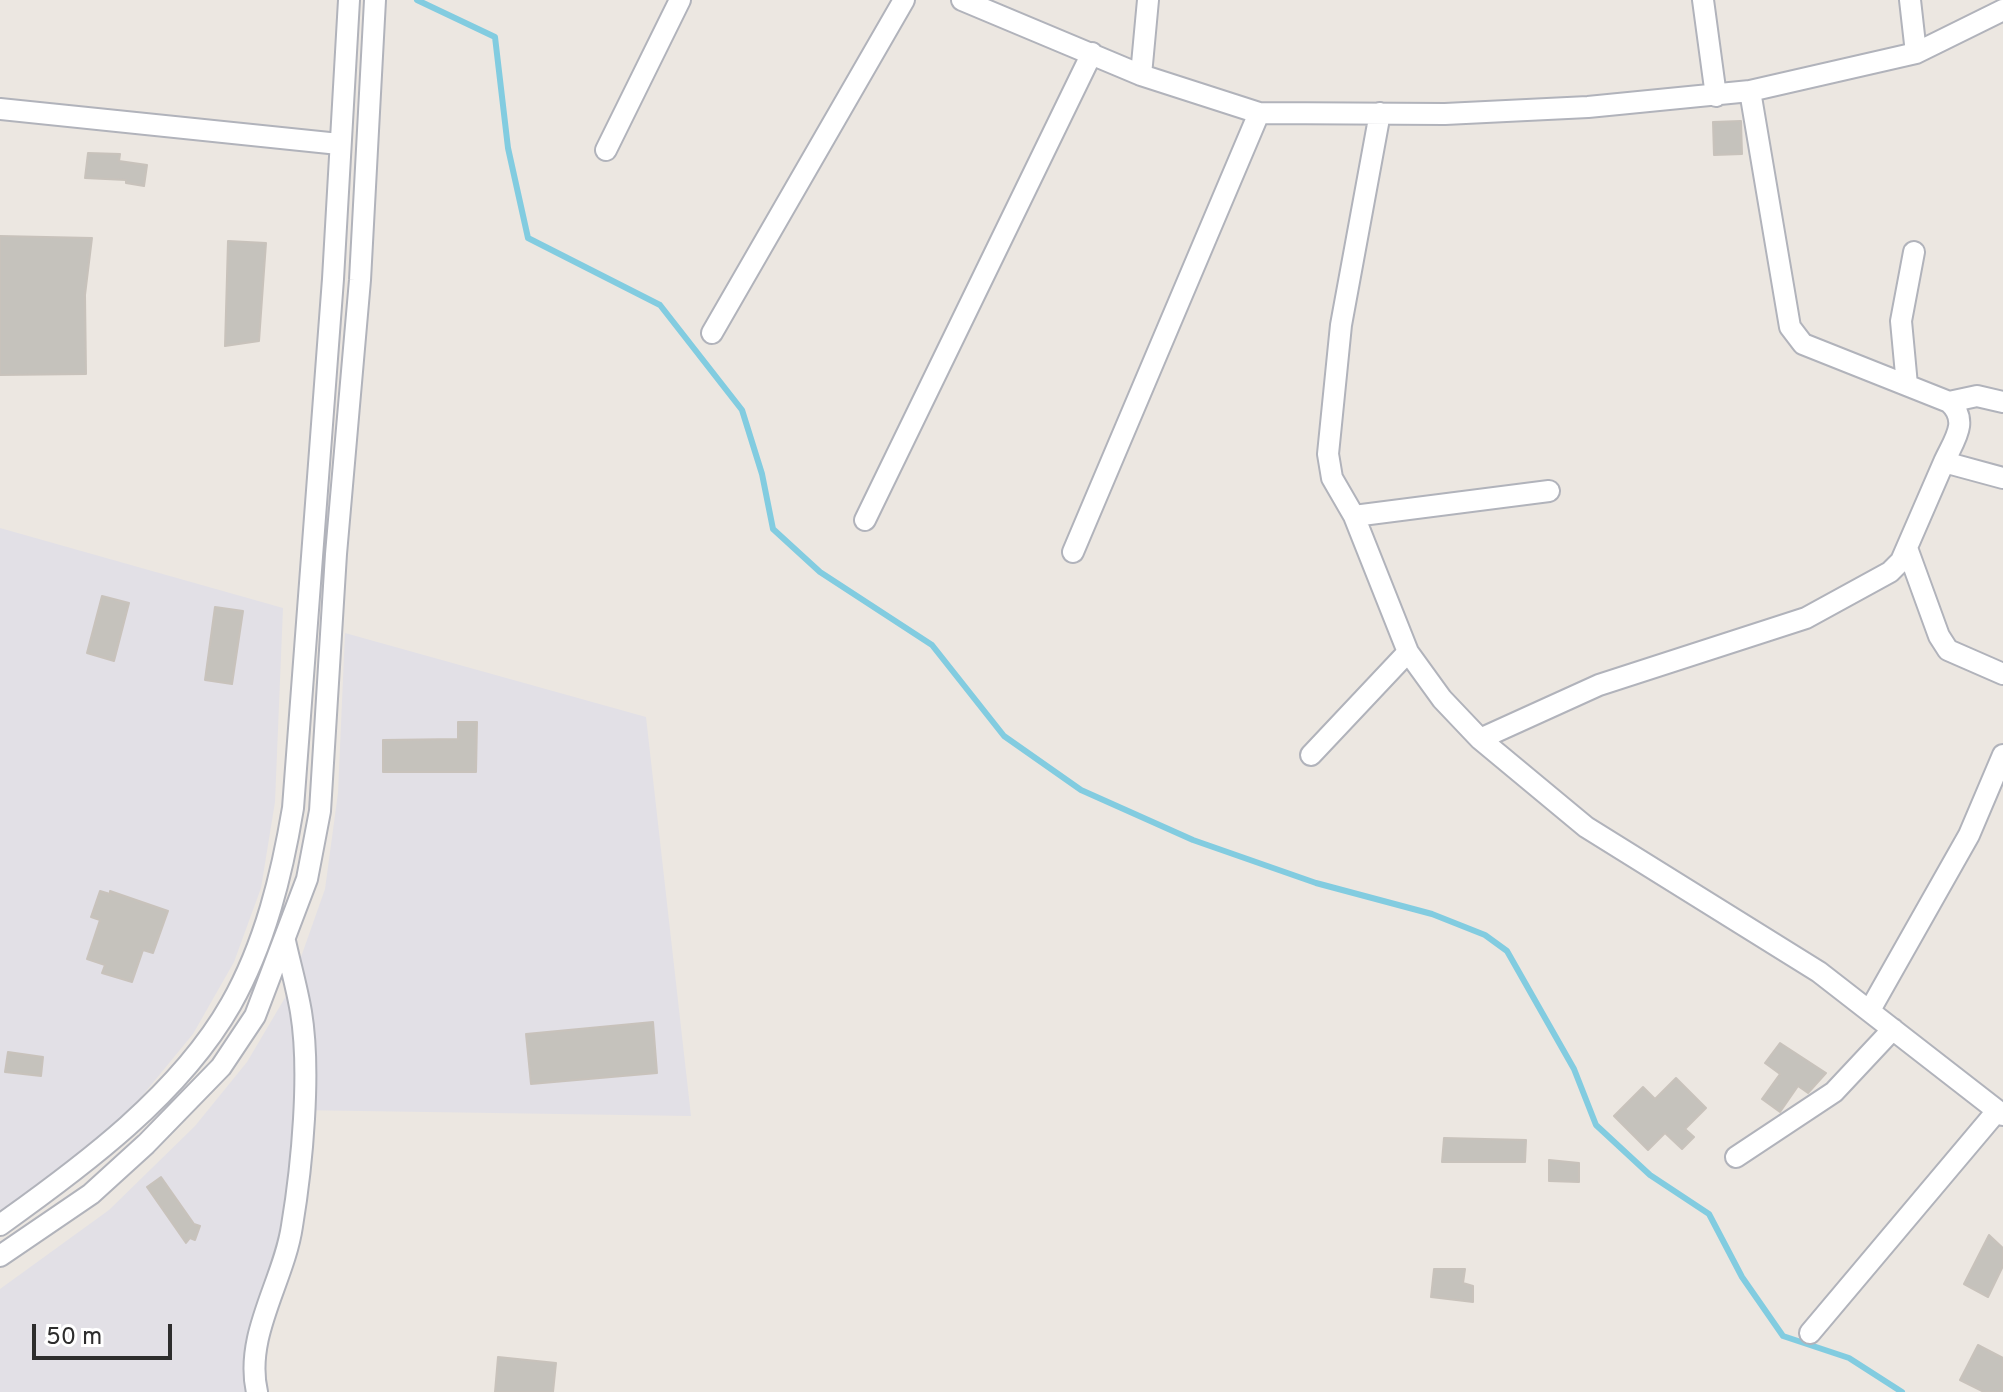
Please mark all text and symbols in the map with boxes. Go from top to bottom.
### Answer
scale bar [36,1308,176,1358]
text: 50 m [46,1323,102,1353]

